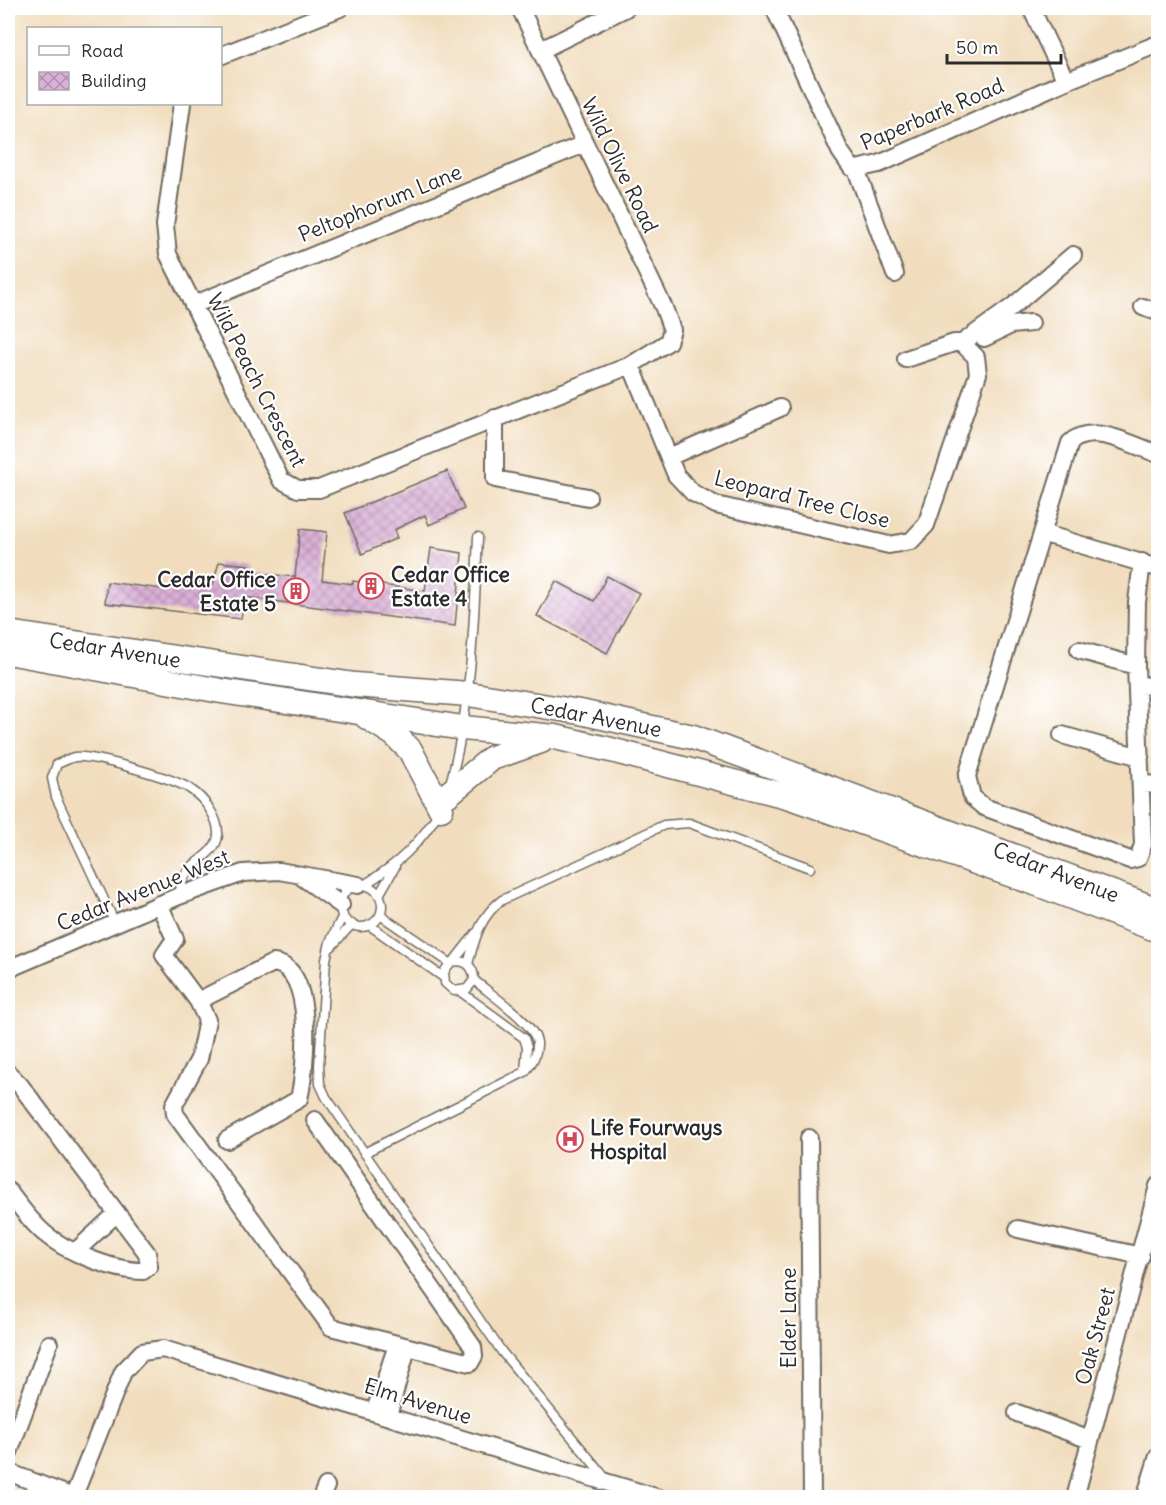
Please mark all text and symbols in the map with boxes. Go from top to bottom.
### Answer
legend [27,27,222,105]
scale bar [947,27,1061,65]
text: 50 m [956,36,998,59]
text: Road [81,39,124,62]
text: Building [81,69,146,92]
street label: Paperbark Road [856,72,1008,156]
street label: Wild Olive Road [576,93,664,237]
street label: Peltophorum Lane [294,158,466,248]
street label: Wild Peach Crescent [201,288,313,472]
street label: Leopard Tree Close [711,464,893,534]
place label: Cedar Office Estate 4 [391,561,510,612]
place label: Cedar Office Estate 5 [157,566,276,617]
building icon: Cedar Office Estate 4 [356,571,386,601]
building icon: Cedar Office Estate 5 [281,576,311,606]
street label: Cedar Avenue [47,626,183,674]
street label: Cedar Avenue [528,691,664,743]
street label: Cedar Avenue [989,836,1123,908]
street label: Cedar Avenue West [53,843,233,937]
place label: Life Fourways Hospital [590,1114,723,1165]
hospital icon: Life Fourways Hospital [555,1124,585,1154]
street label: Elder Lane [775,1268,802,1368]
street label: Oak Street [1069,1284,1121,1388]
street label: Elm Avenue [361,1372,475,1430]

